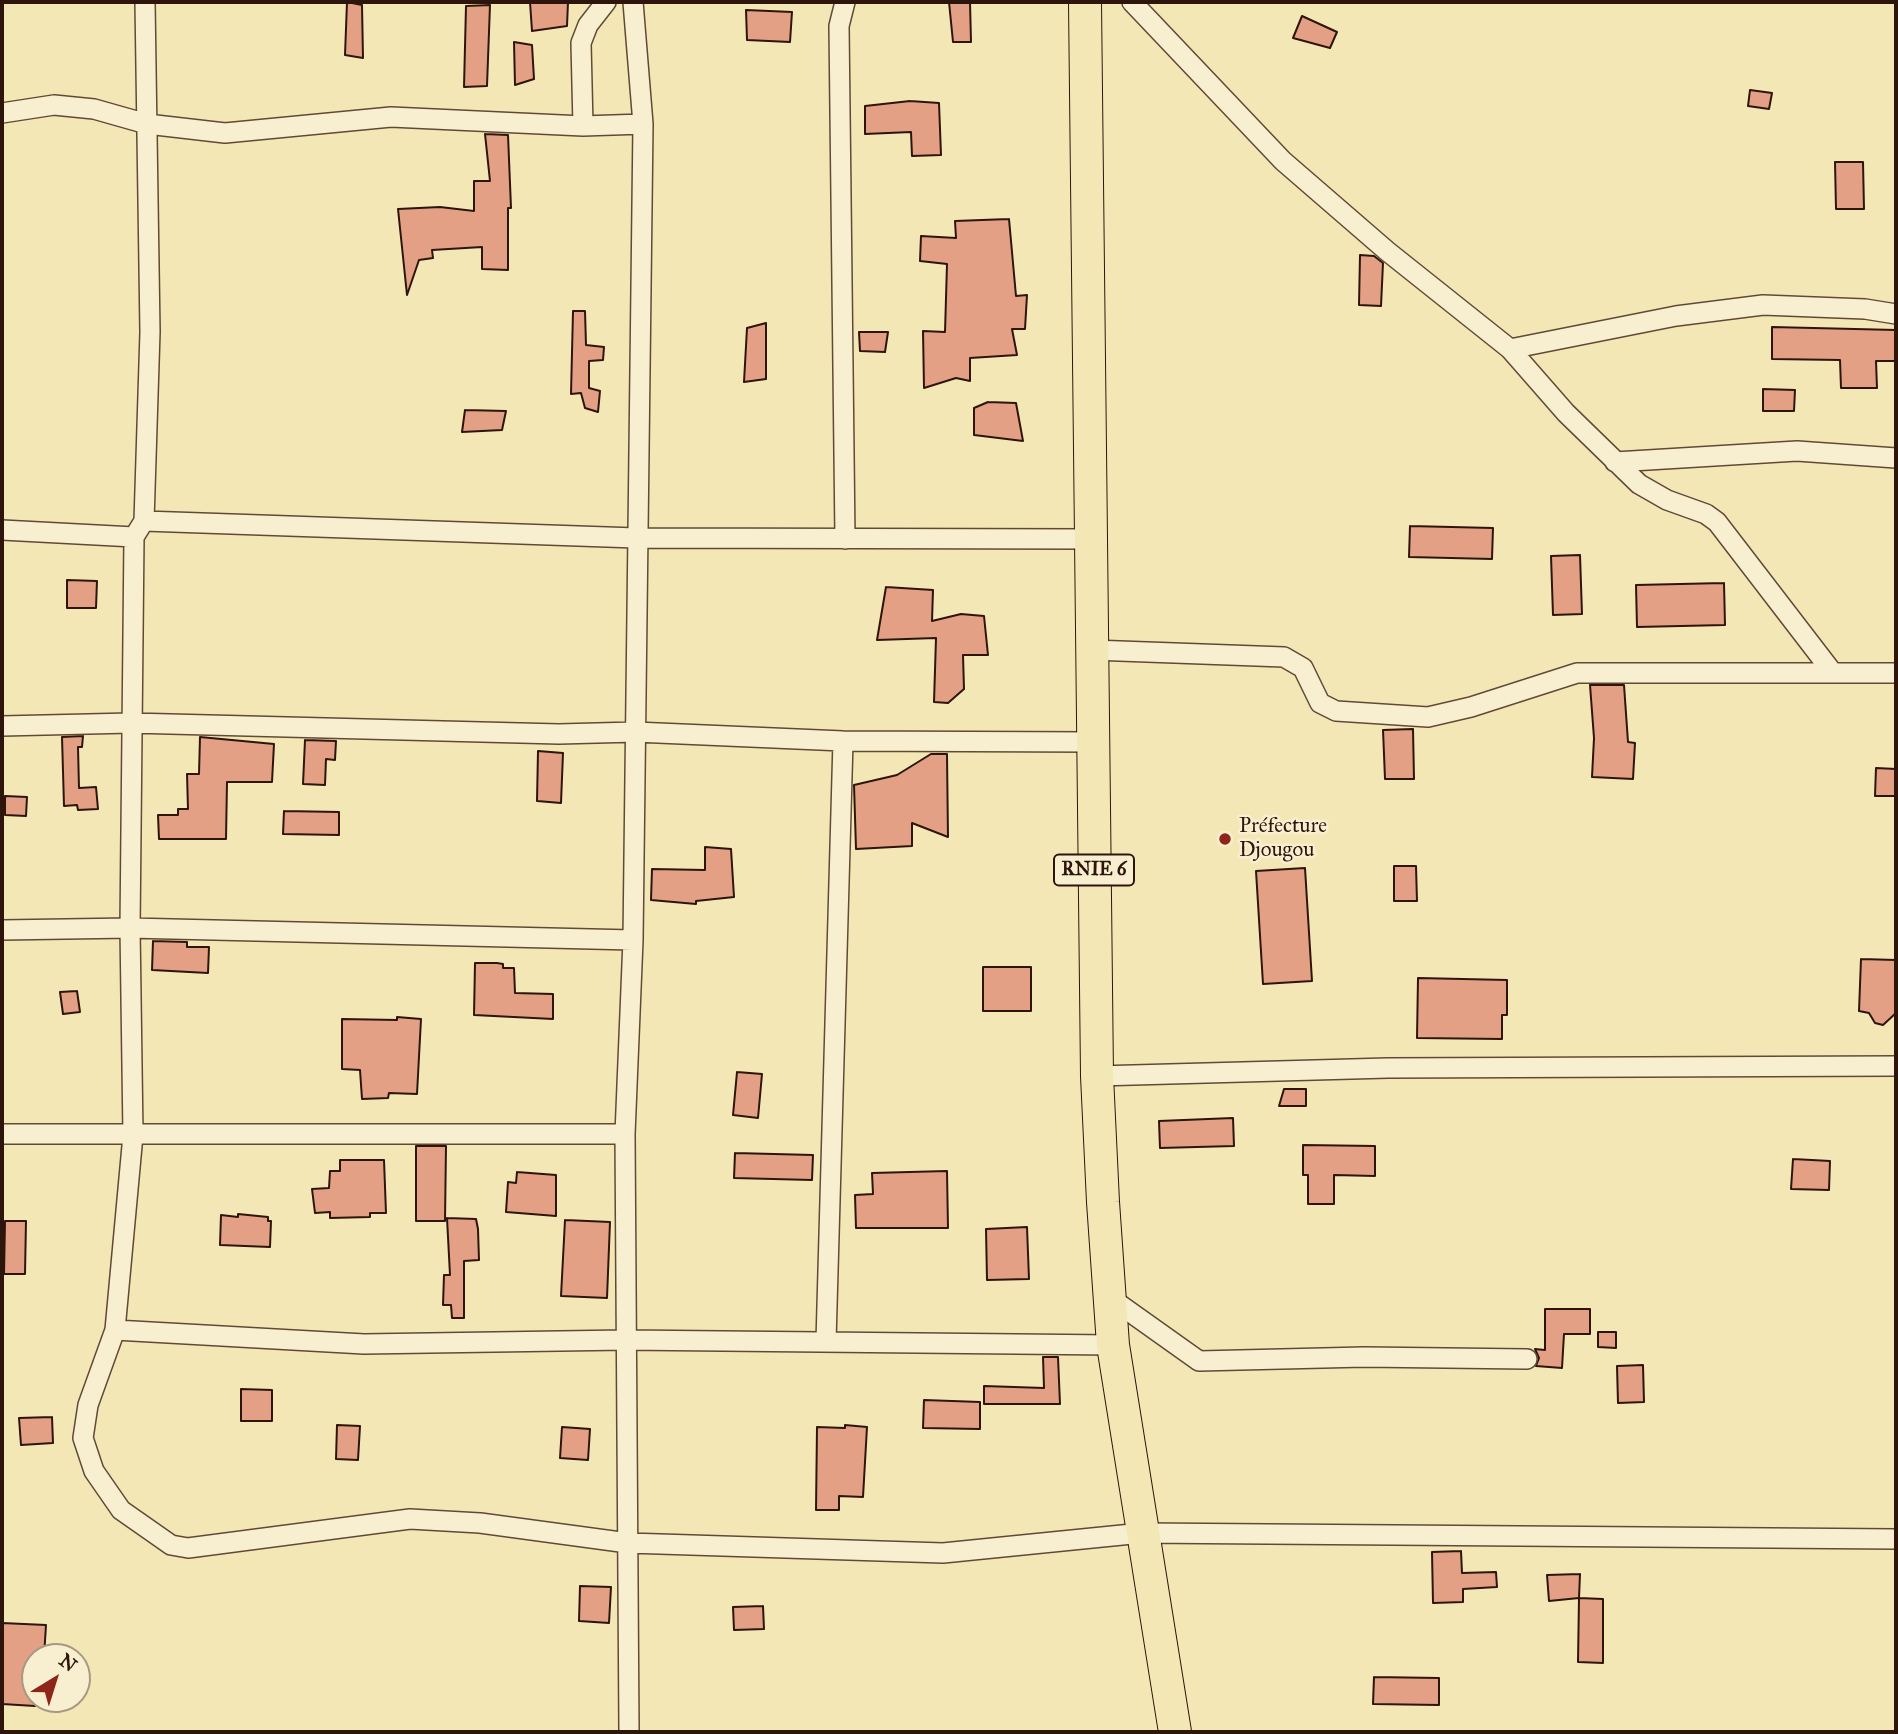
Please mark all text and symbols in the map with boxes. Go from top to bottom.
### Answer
place label: Préfecture Djougou [1239,814,1327,864]
marker: Préfecture Djougou [1217,831,1233,847]
road number: RNIE 6 [1054,855,1134,886]
north arrow [21,1643,91,1713]
text: N [55,1649,81,1677]

